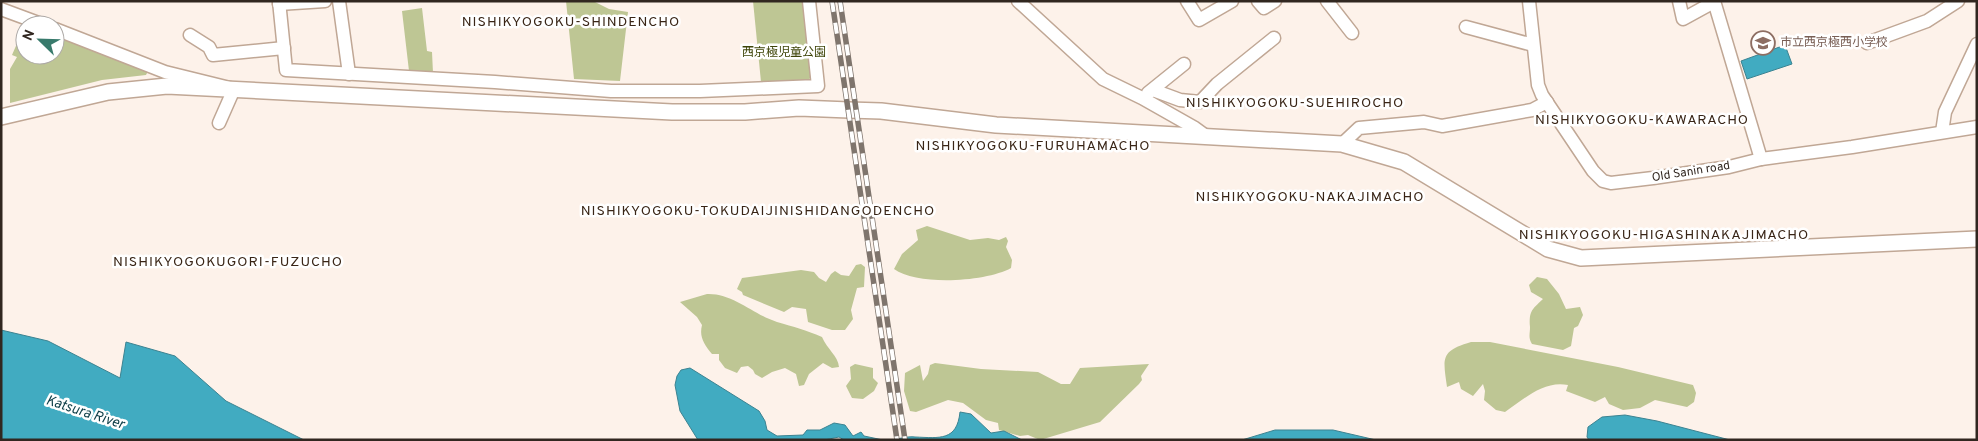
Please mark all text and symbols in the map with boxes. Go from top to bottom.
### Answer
district label: NISHIKYOGOKU-SHINDENCHO [462,14,680,31]
north arrow [15,15,65,65]
text: N [20,28,39,43]
school or university icon: 市立西京極西小学校 [1750,30,1776,56]
place label: 市立西京極西小学校 [1780,35,1888,51]
park label: 西京極児童公園 [742,45,826,61]
district label: NISHIKYOGOKU-SUEHIROCHO [1186,95,1404,112]
district label: NISHIKYOGOKU-KAWARACHO [1535,112,1749,129]
district label: NISHIKYOGOKU-FURUHAMACHO [916,138,1150,155]
street label: Old Sanin road [1651,158,1731,186]
district label: NISHIKYOGOKU-NAKAJIMACHO [1196,189,1424,206]
district label: NISHIKYOGOKU-TOKUDAIJINISHIDANGODENCHO [581,203,935,220]
district label: NISHIKYOGOKU-HIGASHINAKAJIMACHO [1519,227,1809,244]
district label: NISHIKYOGOKUGORI-FUZUCHO [113,254,343,271]
water label: Katsura River [44,392,128,434]

